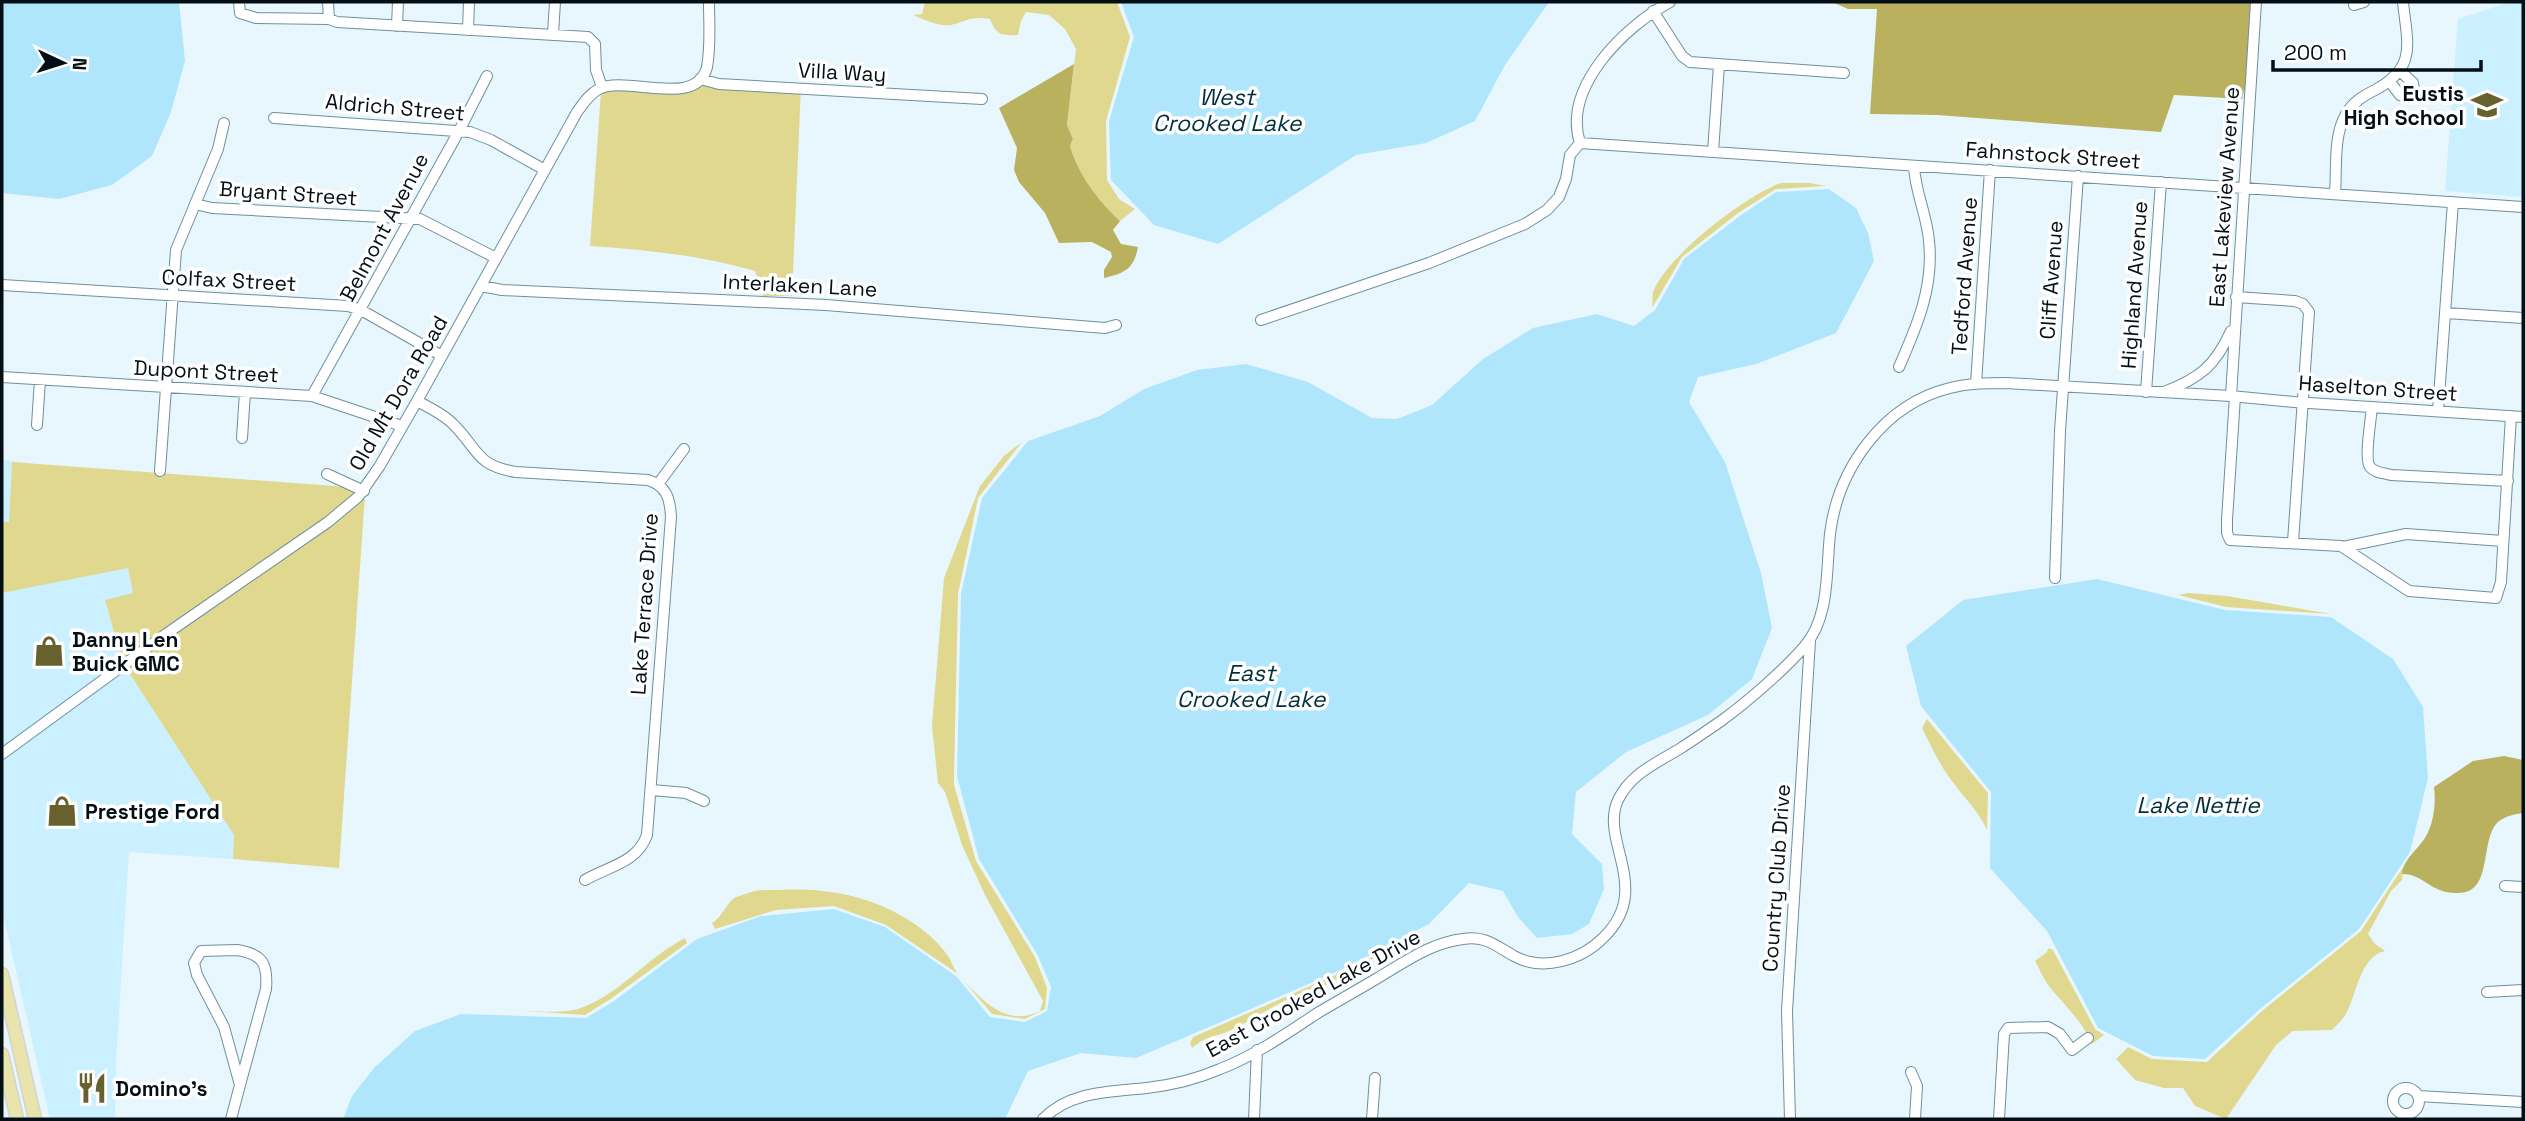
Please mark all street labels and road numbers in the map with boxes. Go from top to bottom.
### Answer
street label: Villa Way [797,56,887,88]
street label: East Lakeview Avenue [2203,86,2245,308]
street label: Aldrich Street [324,87,466,127]
street label: Fahnstock Street [1965,135,2141,175]
street label: Belmont Avenue [334,148,434,306]
street label: Bryant Street [218,175,358,211]
street label: Tedford Avenue [1945,196,1983,356]
street label: Highland Avenue [2115,200,2153,370]
street label: Cliff Avenue [2033,220,2069,340]
street label: Colfax Street [161,263,297,297]
street label: Interlaken Lane [722,267,878,303]
street label: Old Mt Dora Road [343,311,453,475]
street label: Dupont Street [133,354,279,388]
street label: Haselton Street [2298,369,2458,407]
street label: Lake Terrace Drive [624,512,664,696]
street label: Country Club Drive [1756,783,1796,973]
street label: East Crooked Lake Drive [1201,923,1425,1063]

